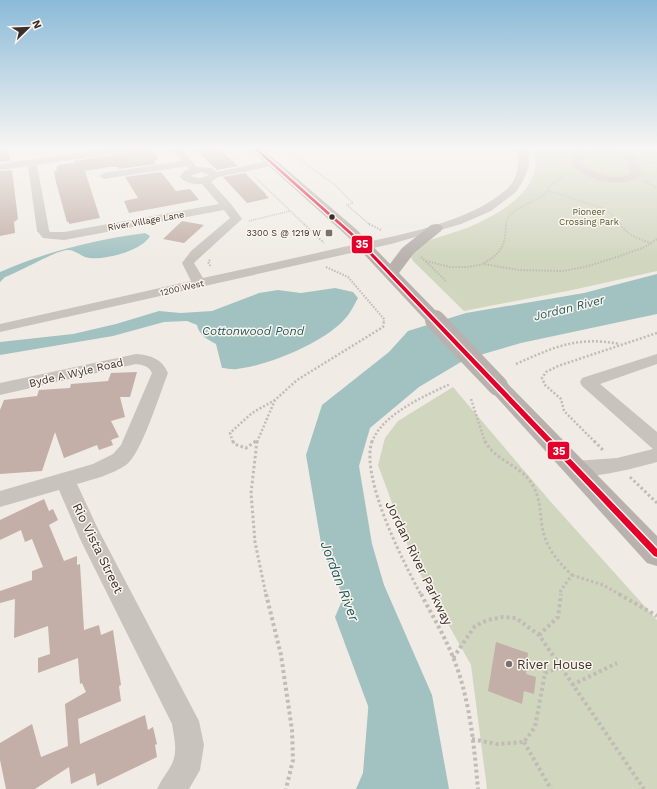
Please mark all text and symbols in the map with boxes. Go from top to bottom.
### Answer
north arrow [8,8,48,48]
text: N [29,18,44,31]
park label: Pioneer Crossing Park [559,207,619,227]
street label: River Village Lane [107,209,185,233]
unlabelled marker [327,212,337,222]
place label: 3300 S @ 1219 W [247,228,321,238]
marker: 3300 S @ 1219 W [324,228,334,238]
line badge: 35 [351,235,373,254]
text: 35 [356,238,368,251]
street label: 1200 West [159,278,205,298]
water label: Jordan River [532,292,607,324]
water label: Cottonwood Pond [202,324,305,338]
street label: Byde A Wyle Road [28,356,124,390]
line badge: 35 [547,441,570,460]
text: 35 [553,445,565,458]
street label: Jordan River Parkway [382,498,456,628]
street label: Rio Vista Street [70,500,127,596]
water label: Jordan River [317,539,363,624]
place label: River House [517,657,592,672]
marker: River House [504,659,514,669]

